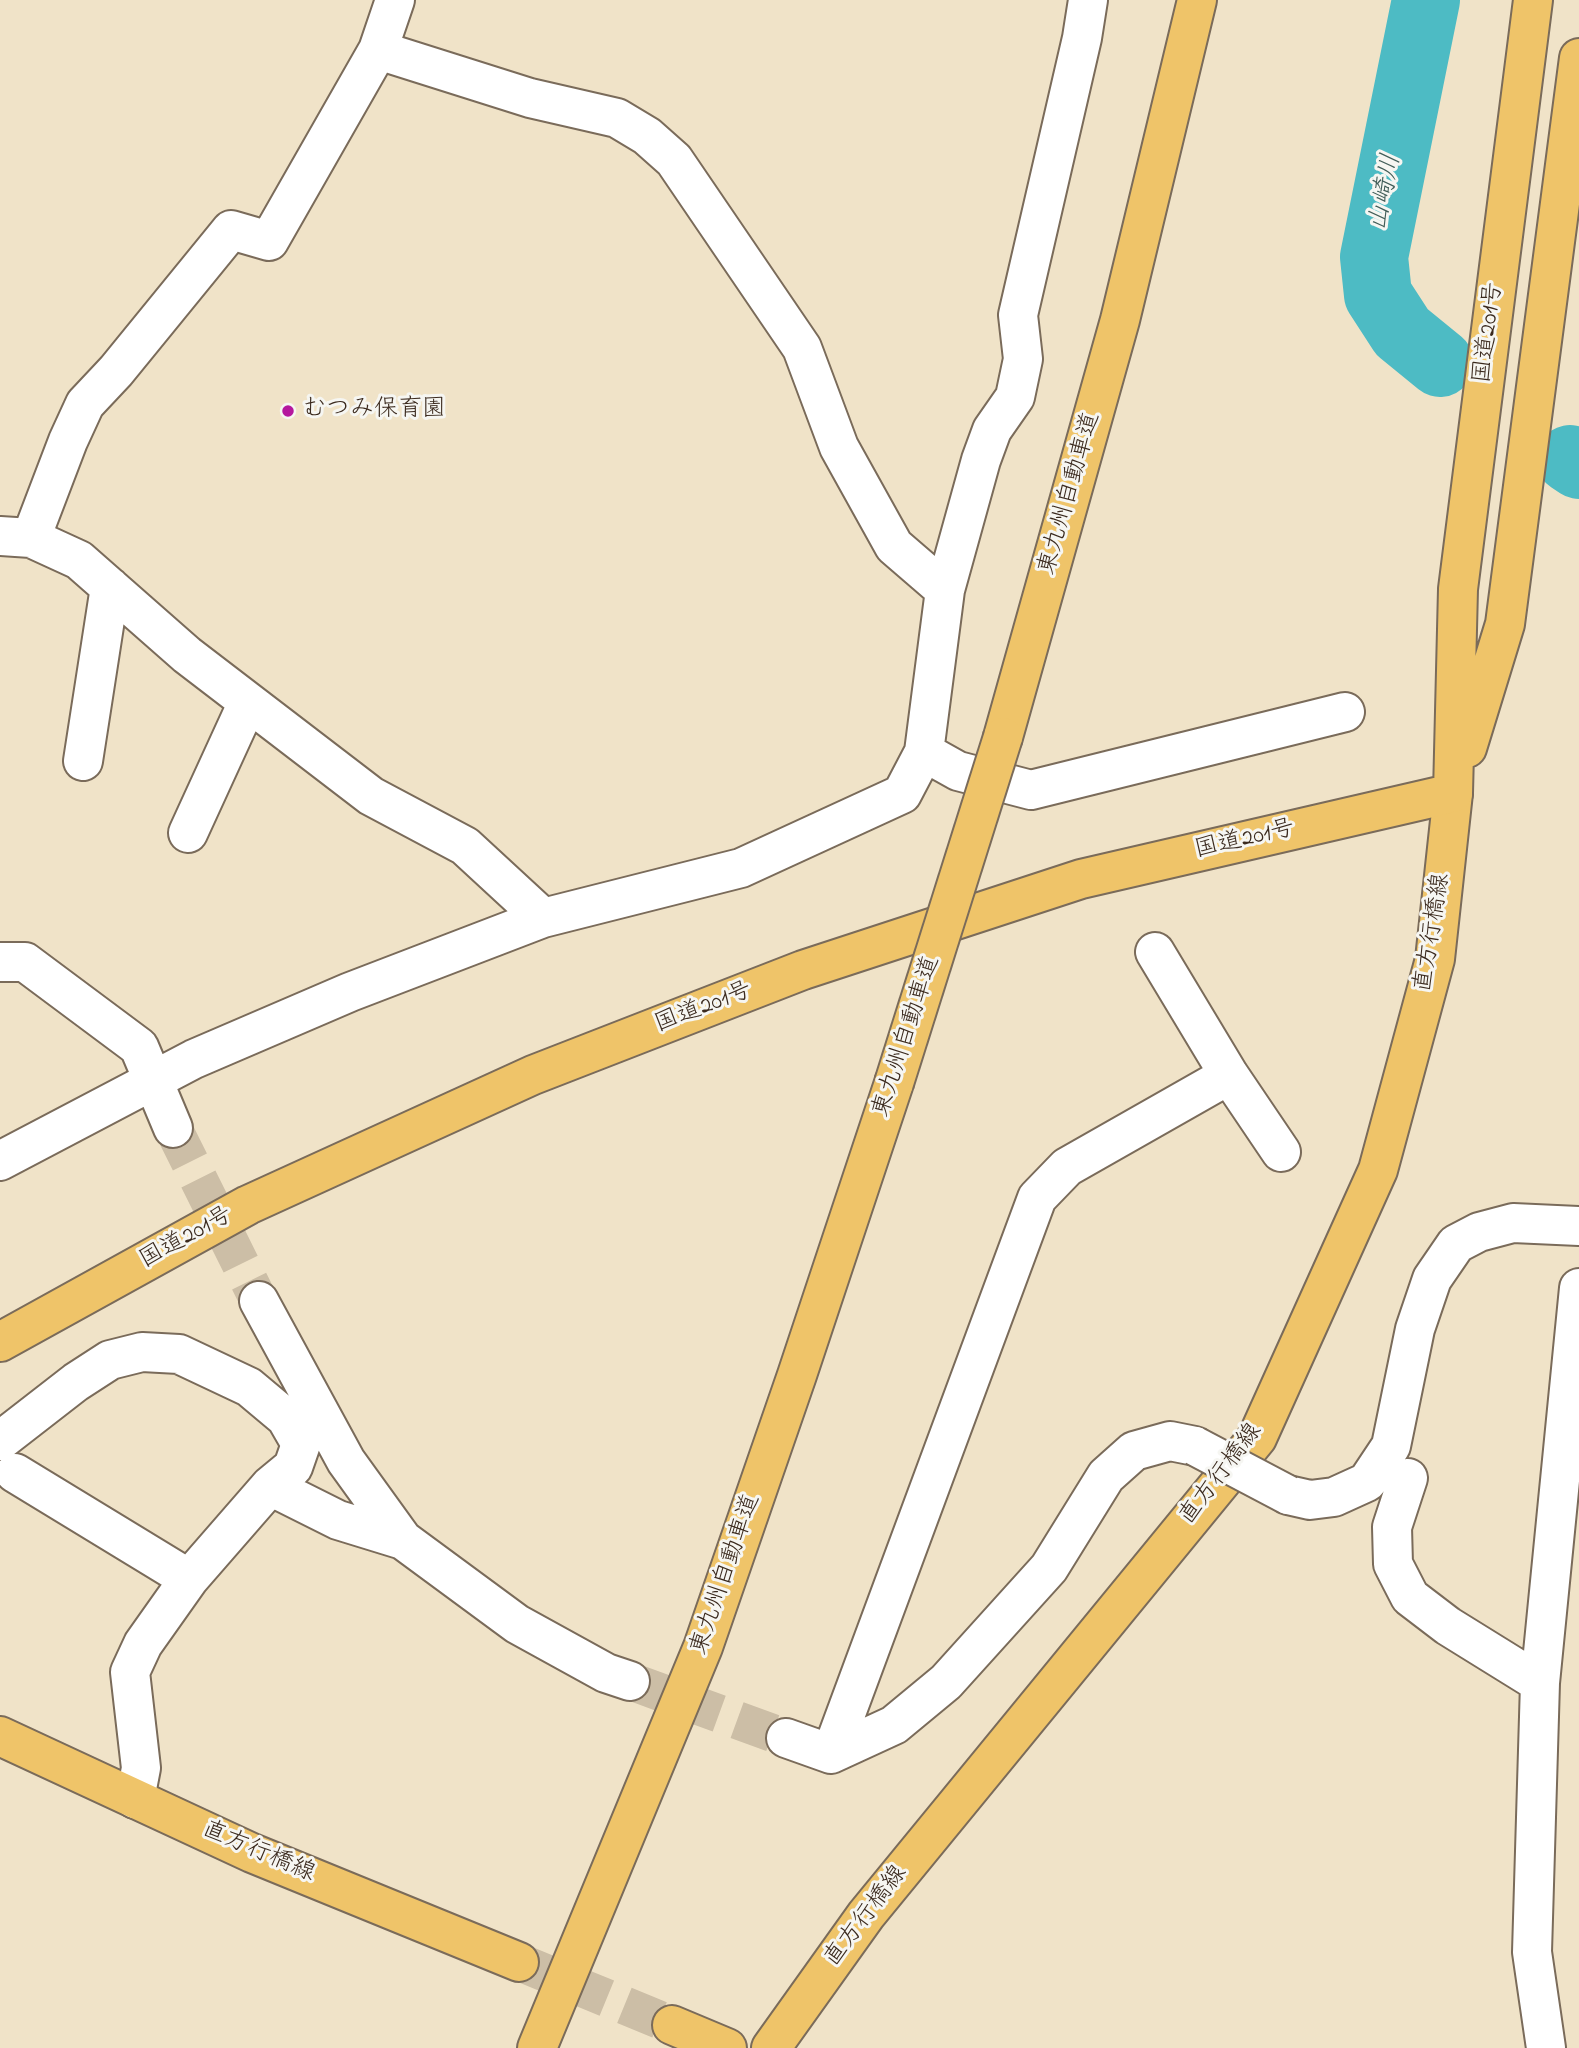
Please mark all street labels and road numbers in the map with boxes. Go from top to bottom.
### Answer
street label: 国道201号 [1469,281,1511,385]
street label: 東九州自動車道 [1034,409,1108,579]
street label: 国道201号 [1192,816,1298,866]
street label: 直方行橋線 [1410,871,1458,995]
street label: 東九州自動車道 [868,953,948,1121]
street label: 国道201号 [651,977,757,1041]
street label: 国道201号 [135,1202,239,1276]
street label: 直方行橋線 [1174,1418,1270,1532]
street label: 東九州自動車道 [686,1491,768,1659]
street label: 直方行橋線 [197,1816,319,1890]
street label: 直方行橋線 [819,1860,915,1974]

